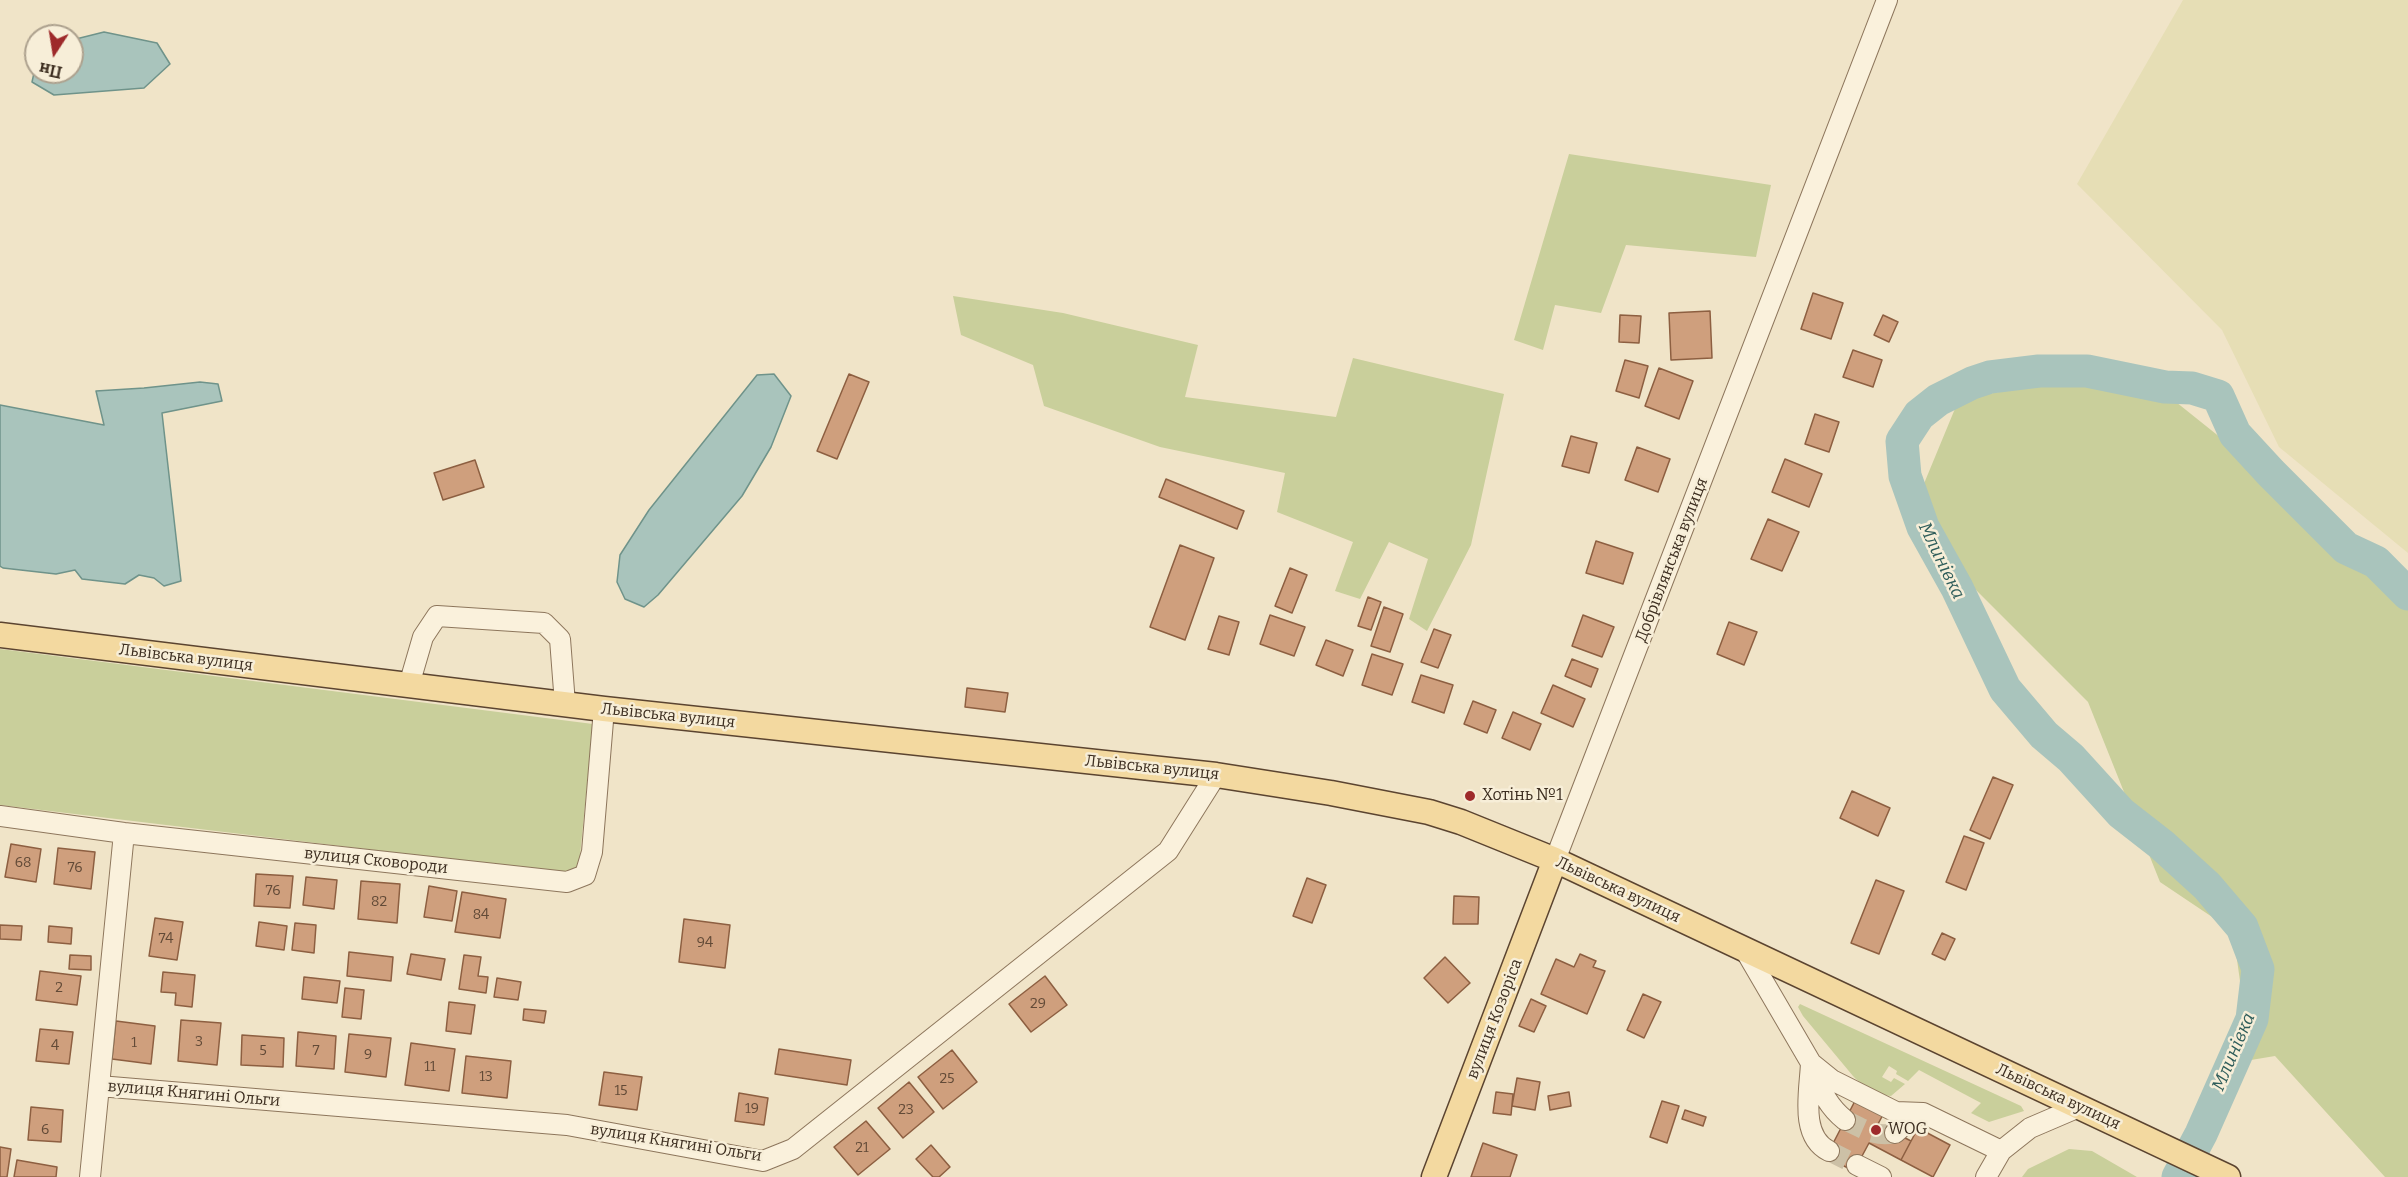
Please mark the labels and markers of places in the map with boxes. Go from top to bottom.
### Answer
place label: Хотінь №1 [1482,786,1563,806]
marker: Хотінь №1 [1463,789,1477,803]
place label: WOG [1888,1120,1927,1140]
marker: WOG [1869,1123,1883,1137]

